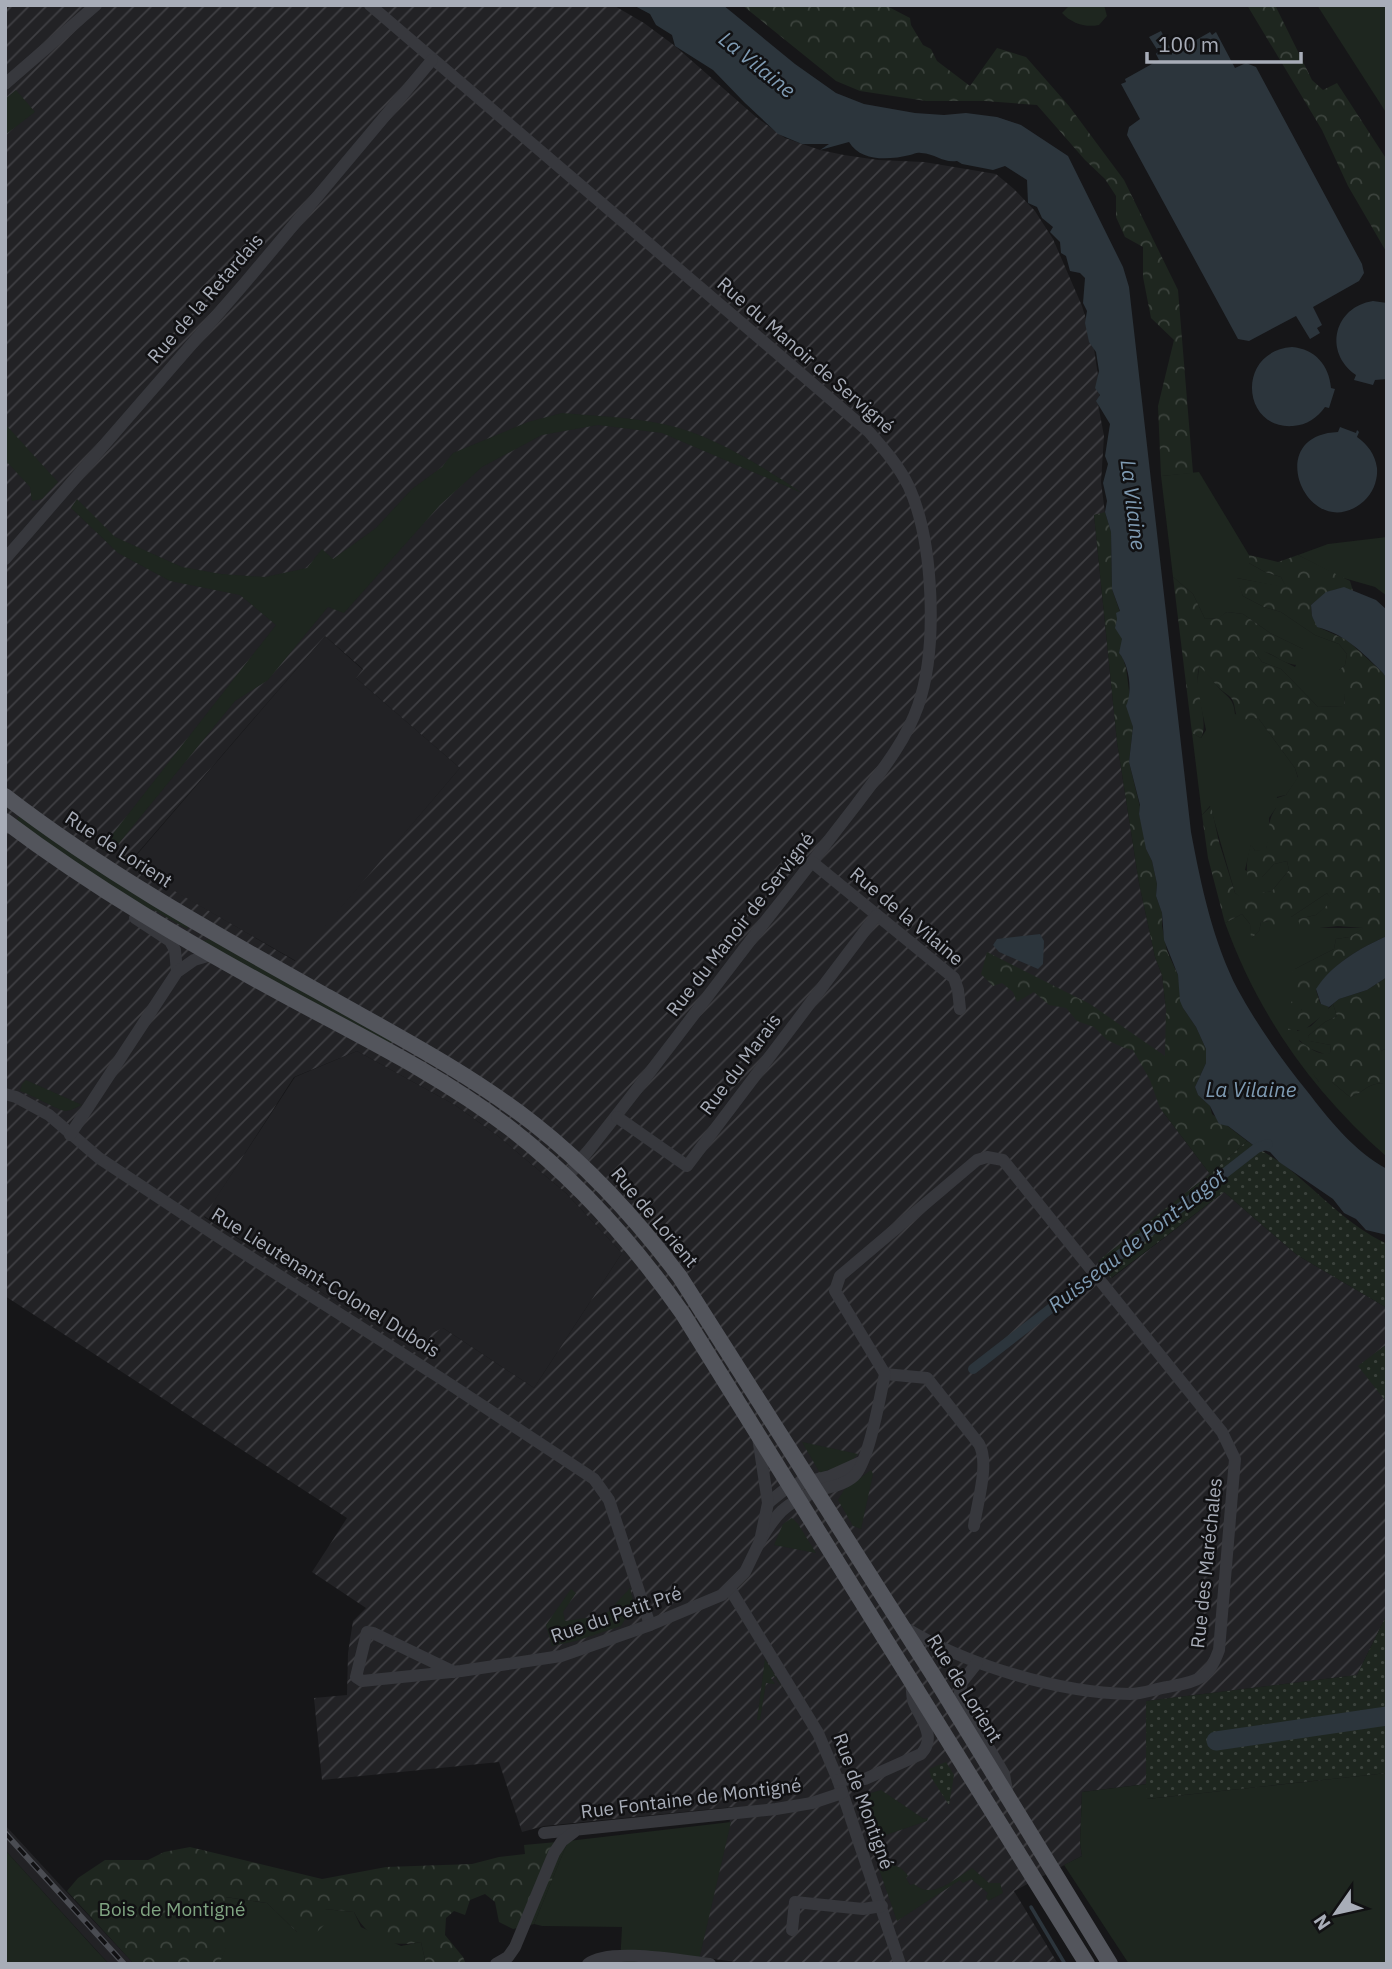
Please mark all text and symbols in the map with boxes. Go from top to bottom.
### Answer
scale bar [1147,21,1301,65]
water label: La Vilaine [713,25,802,104]
text: 100 m [1158,30,1219,58]
street label: Rue de la Retardais [142,228,268,368]
street label: Rue du Manoir de Servigné [712,271,900,439]
water label: La Vilaine [1115,458,1153,552]
street label: Rue de Lorient [61,805,177,893]
street label: Rue du Manoir de Servigné [661,827,819,1021]
street label: Rue de la Vilaine [845,861,969,971]
street label: Rue du Marais [694,1009,786,1119]
water label: La Vilaine [1206,1075,1297,1103]
water label: Ruisseau de Pont-Lagot [1042,1161,1232,1318]
street label: Rue de Lorient [606,1162,704,1272]
street label: Rue Lieutenant-Colonel Dubois [207,1202,445,1362]
street label: Rue des Maréchales [1185,1477,1227,1649]
street label: Rue du Petit Pré [547,1580,685,1648]
street label: Rue de Lorient [922,1629,1008,1747]
street label: Rue de Montigné [828,1730,900,1872]
street label: Rue Fontaine de Montigné [579,1773,803,1823]
north arrow [1301,1878,1371,1948]
park label: Bois de Montigné [98,1897,246,1921]
text: N [1308,1910,1336,1935]

